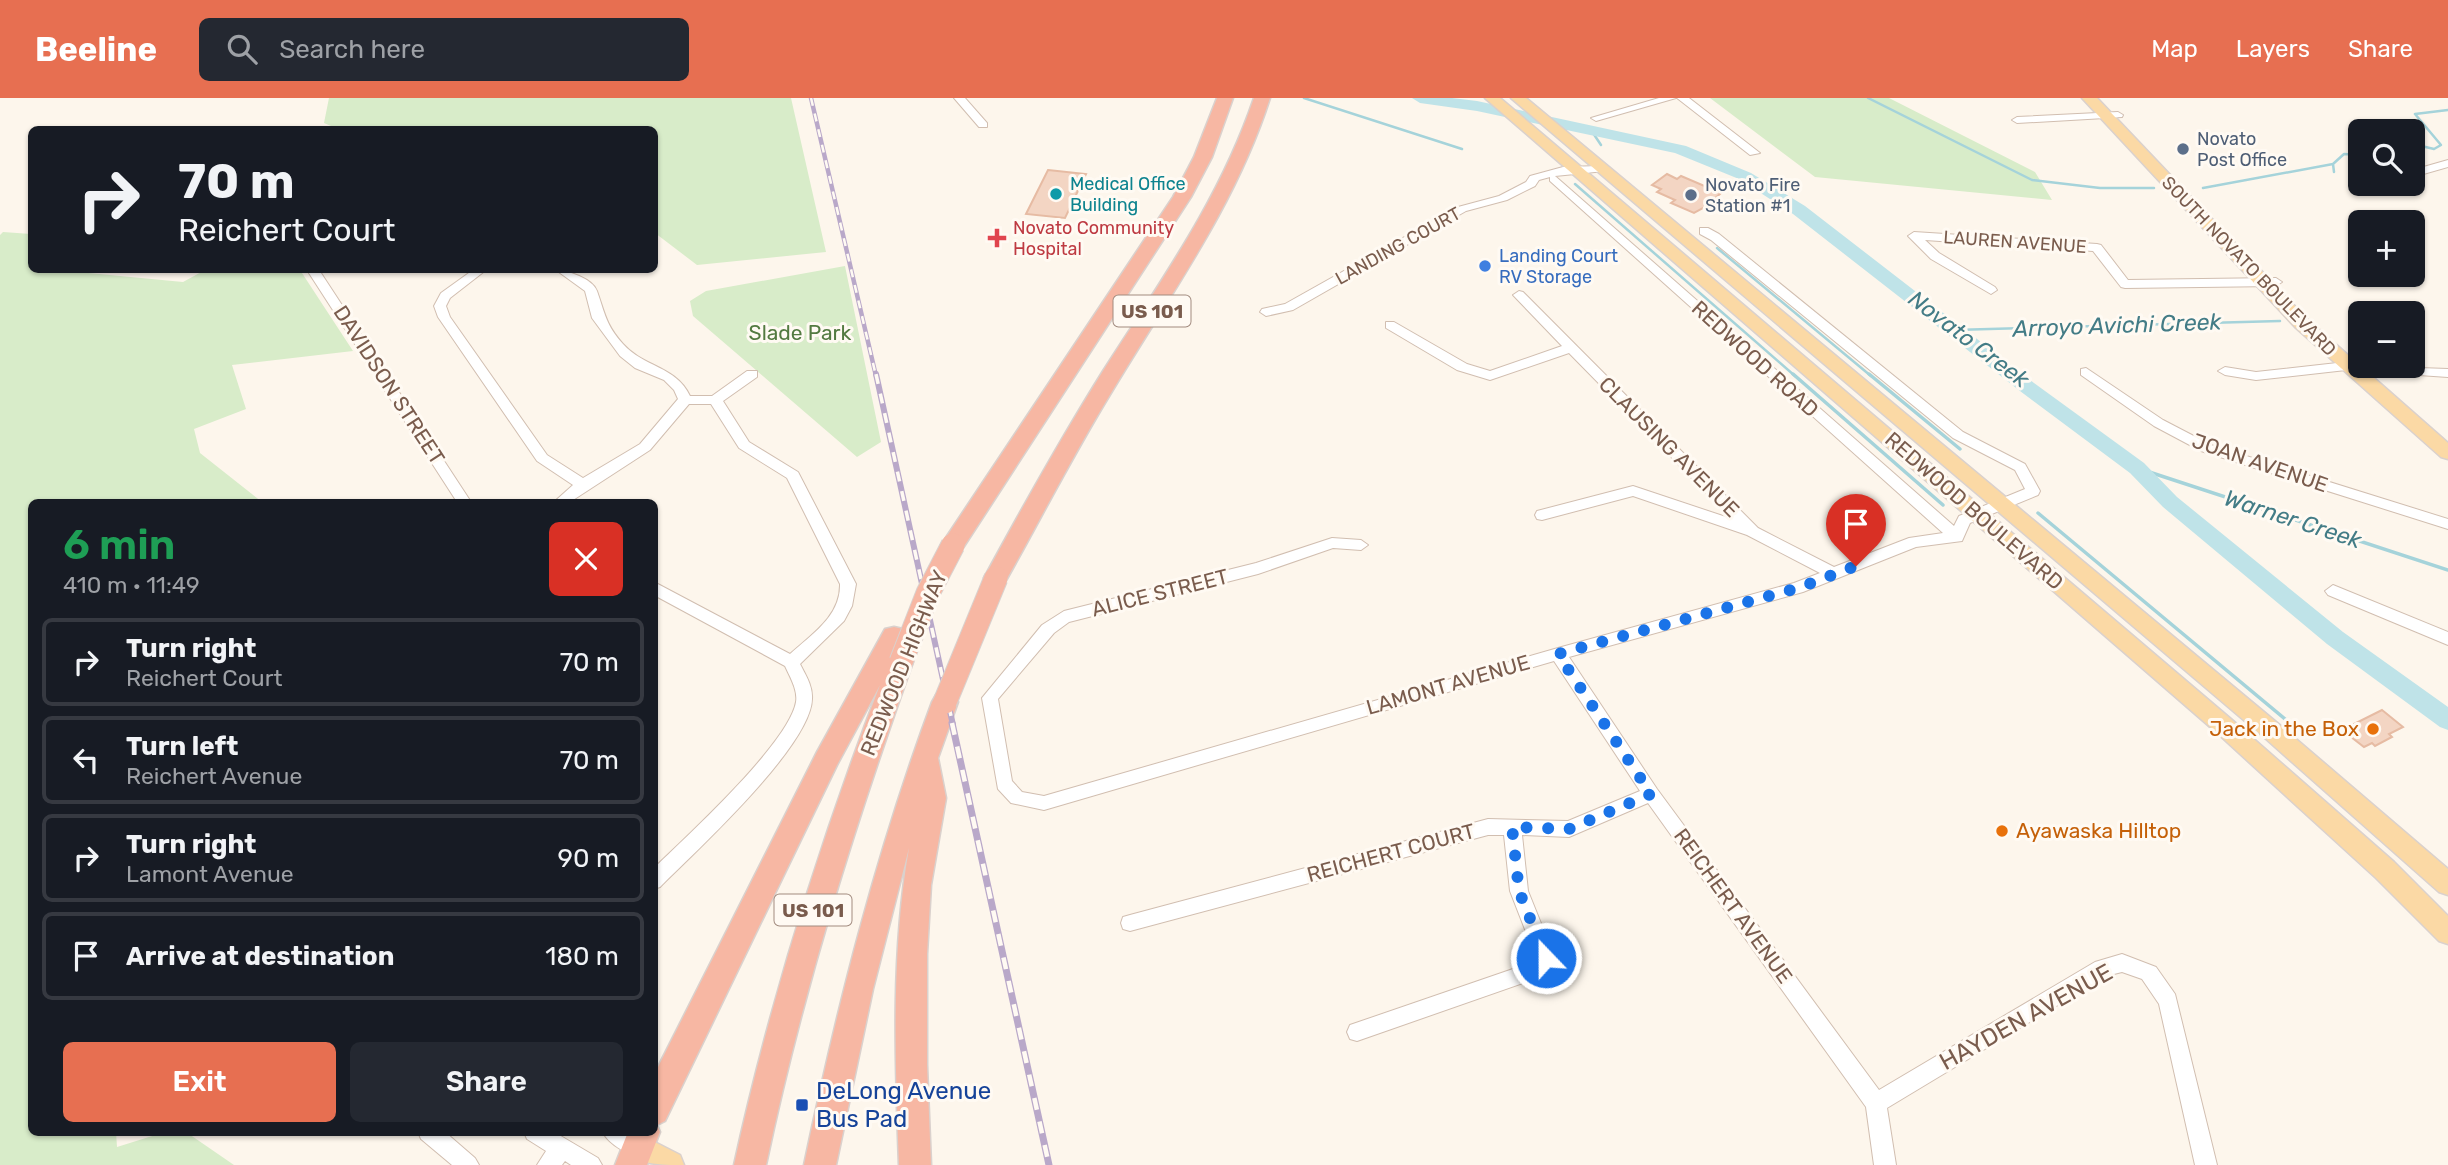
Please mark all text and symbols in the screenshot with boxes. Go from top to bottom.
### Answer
search box [199,18,689,81]
text: Beeline [35,30,157,69]
icon: search [223,30,261,68]
text: Search here [279,34,425,65]
text: Map [2151,35,2198,63]
text: Layers [2236,35,2310,63]
text: Share [2348,35,2413,63]
map controls [2348,119,2425,378]
button: search [2348,119,2425,196]
place label: Novato Post Office [2197,128,2287,171]
marker: Novato Post Office [2175,141,2191,157]
text: 70 m [178,152,295,210]
icon: right [63,154,154,245]
street label: SOUTH NOVATO BOULEVARD [2157,172,2341,360]
place label: Medical Office Building [1070,173,1186,216]
place label: Novato Fire Station #1 [1705,174,1800,217]
marker: Medical Office Building [1048,186,1064,202]
marker: Novato Fire Station #1 [1683,187,1699,203]
street label: LANDING COURT [1331,202,1465,290]
button: + [2348,210,2425,287]
text: Reichert Court [178,211,396,249]
place label: Novato Community Hospital [1013,217,1174,260]
street label: LAUREN AVENUE [1943,226,2087,258]
marker: Novato Community Hospital [987,228,1007,248]
place label: Landing Court RV Storage [1499,245,1618,288]
marker: Landing Court RV Storage [1477,258,1493,274]
water label: Novato Creek [1903,284,2036,394]
road number: US 101 [1114,295,1190,326]
street label: REDWOOD ROAD [1687,295,1824,422]
street label: DAVIDSON STREET [329,300,450,469]
button: − [2348,301,2425,378]
water label: Arroyo Avichi Creek [2011,307,2223,343]
park label: Slade Park [749,320,852,345]
street label: CLAUSING AVENUE [1594,371,1745,522]
street label: REDWOOD BOULEVARD [1880,426,2069,595]
street label: JOAN AVENUE [2189,428,2331,497]
water label: Warner Creek [2221,484,2366,555]
pin [1826,494,1886,566]
icon: arrive [1837,505,1875,543]
text: 6 min [63,520,175,570]
button: close [549,522,623,596]
street label: ALICE STREET [1089,563,1231,622]
street label: REDWOOD HIGHWAY [855,566,952,759]
text: 410 m · 11:49 [63,571,200,599]
text: Turn right [126,633,256,664]
icon: right [67,643,105,681]
text: 70 m [560,647,619,678]
street label: LAMONT AVENUE [1363,649,1533,720]
text: Reichert Court [126,664,282,692]
place label: Jack in the Box [2209,716,2359,741]
marker: Jack in the Box [2365,721,2381,737]
text: Turn left [126,731,238,762]
icon: left [67,741,105,779]
text: 70 m [560,745,619,776]
text: Reichert Avenue [126,762,302,790]
street label: REICHERT COURT [1304,818,1478,887]
place label: Ayawaska Hilltop [2016,818,2181,843]
street label: REICHERT AVENUE [1669,823,1798,988]
marker: Ayawaska Hilltop [1994,823,2010,839]
text: Turn right [126,829,256,860]
icon: right [67,839,105,877]
text: 90 m [558,843,619,874]
text: Lamont Avenue [126,860,294,888]
road number: US 101 [774,894,852,926]
position arrow [1509,921,1583,995]
icon: arrive [67,937,105,975]
text: Arrive at destination [126,941,394,972]
text: 180 m [545,941,619,972]
street label: HAYDEN AVENUE [1935,958,2117,1076]
button: Exit [63,1042,336,1122]
button: Share [350,1042,623,1122]
place label: DeLong Avenue Bus Pad [816,1077,991,1133]
marker: DeLong Avenue Bus Pad [794,1097,810,1113]

